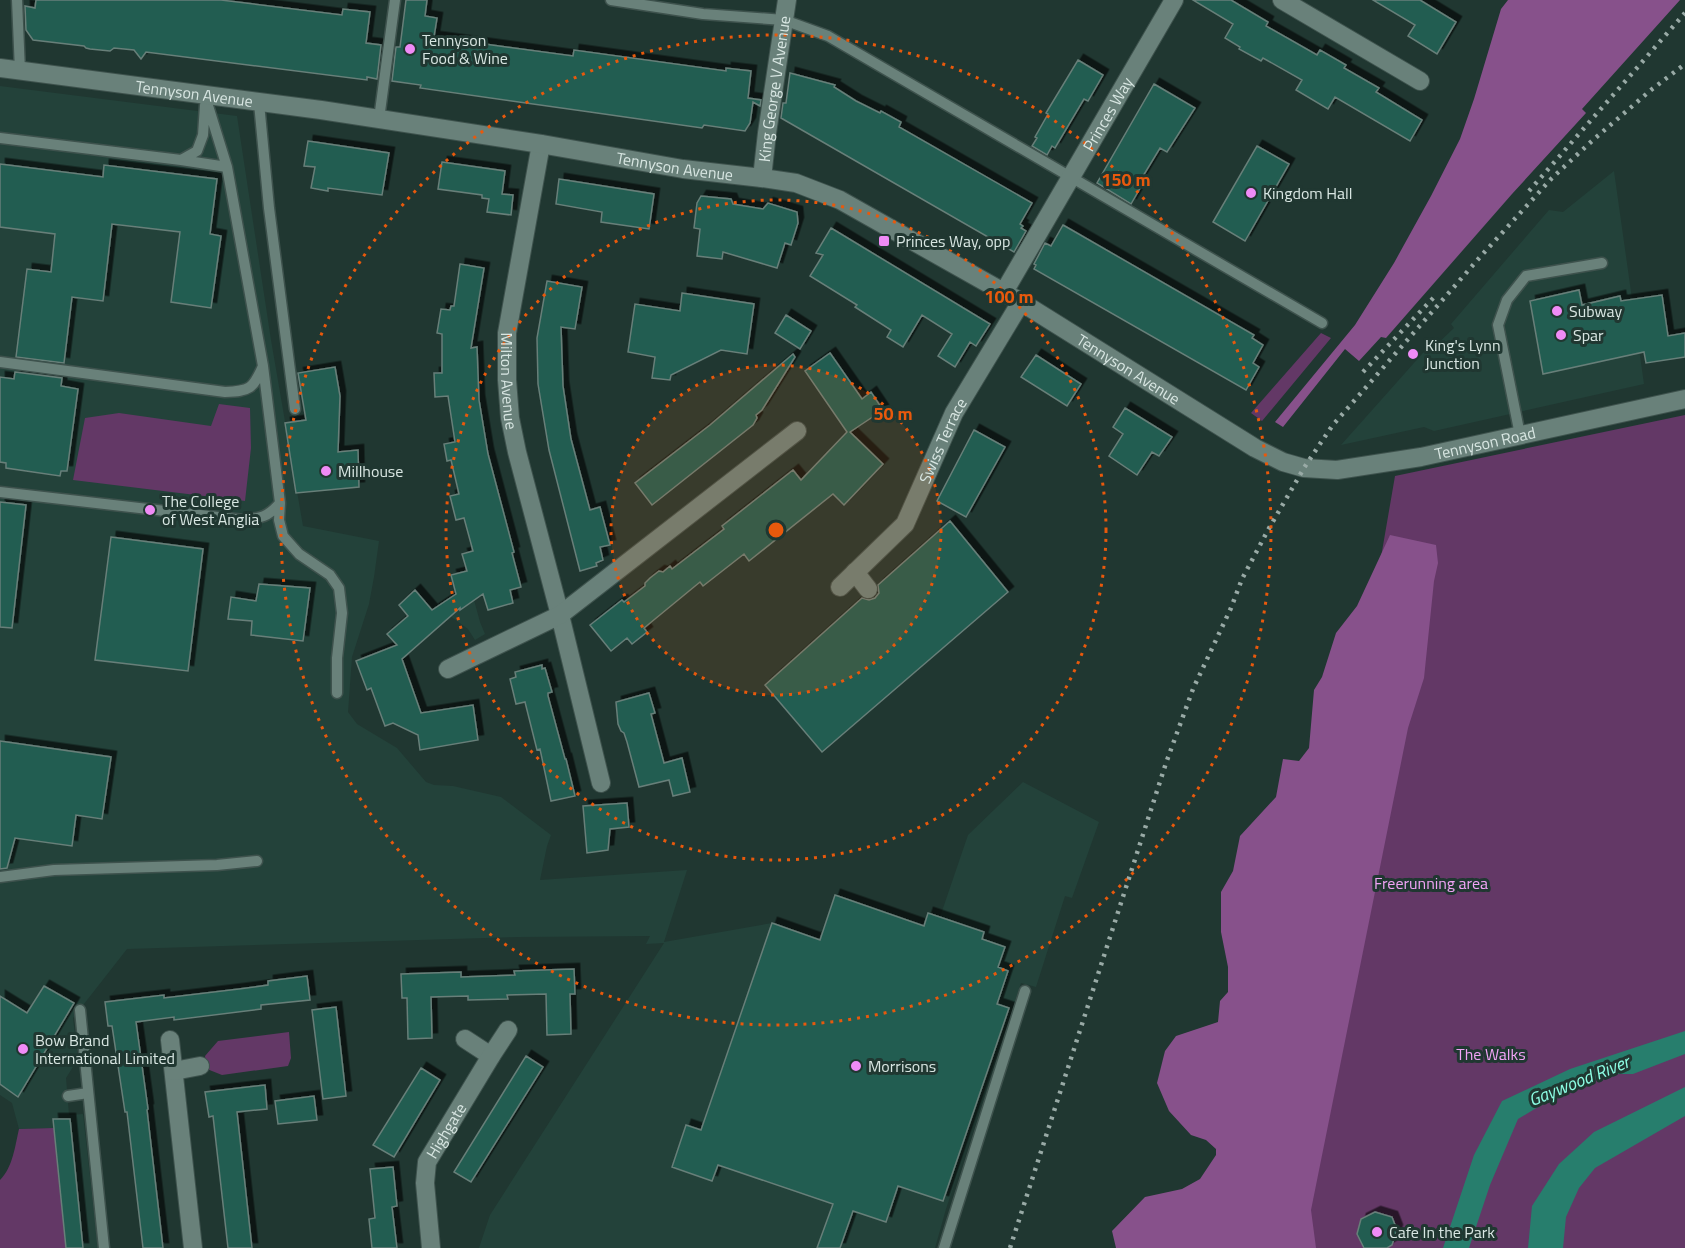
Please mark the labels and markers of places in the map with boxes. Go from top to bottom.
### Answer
place label: Tennyson Food & Wine [422,28,508,70]
marker: Tennyson Food & Wine [403,42,417,56]
place label: Kingdom Hall [1263,181,1352,205]
marker: Kingdom Hall [1244,186,1258,200]
place label: Princes Way, opp [896,229,1010,253]
marker: Princes Way, opp [877,234,891,248]
place label: Subway [1569,299,1623,323]
marker: Subway [1550,304,1564,318]
place label: Spar [1573,323,1604,347]
marker: Spar [1554,328,1568,342]
place label: King's Lynn Junction [1425,333,1500,375]
marker: King's Lynn Junction [1406,347,1420,361]
place label: Millhouse [338,459,403,483]
marker: Millhouse [319,464,333,478]
place label: The College of West Anglia [162,489,259,531]
marker: The College of West Anglia [143,503,157,517]
centre of rings [766,520,786,540]
place label: Bow Brand International Limited [35,1028,175,1070]
marker: Bow Brand International Limited [16,1042,30,1056]
place label: Morrisons [868,1054,936,1078]
marker: Morrisons [849,1059,863,1073]
place label: Cafe In the Park [1389,1220,1495,1244]
marker: Cafe In the Park [1370,1225,1384,1239]

